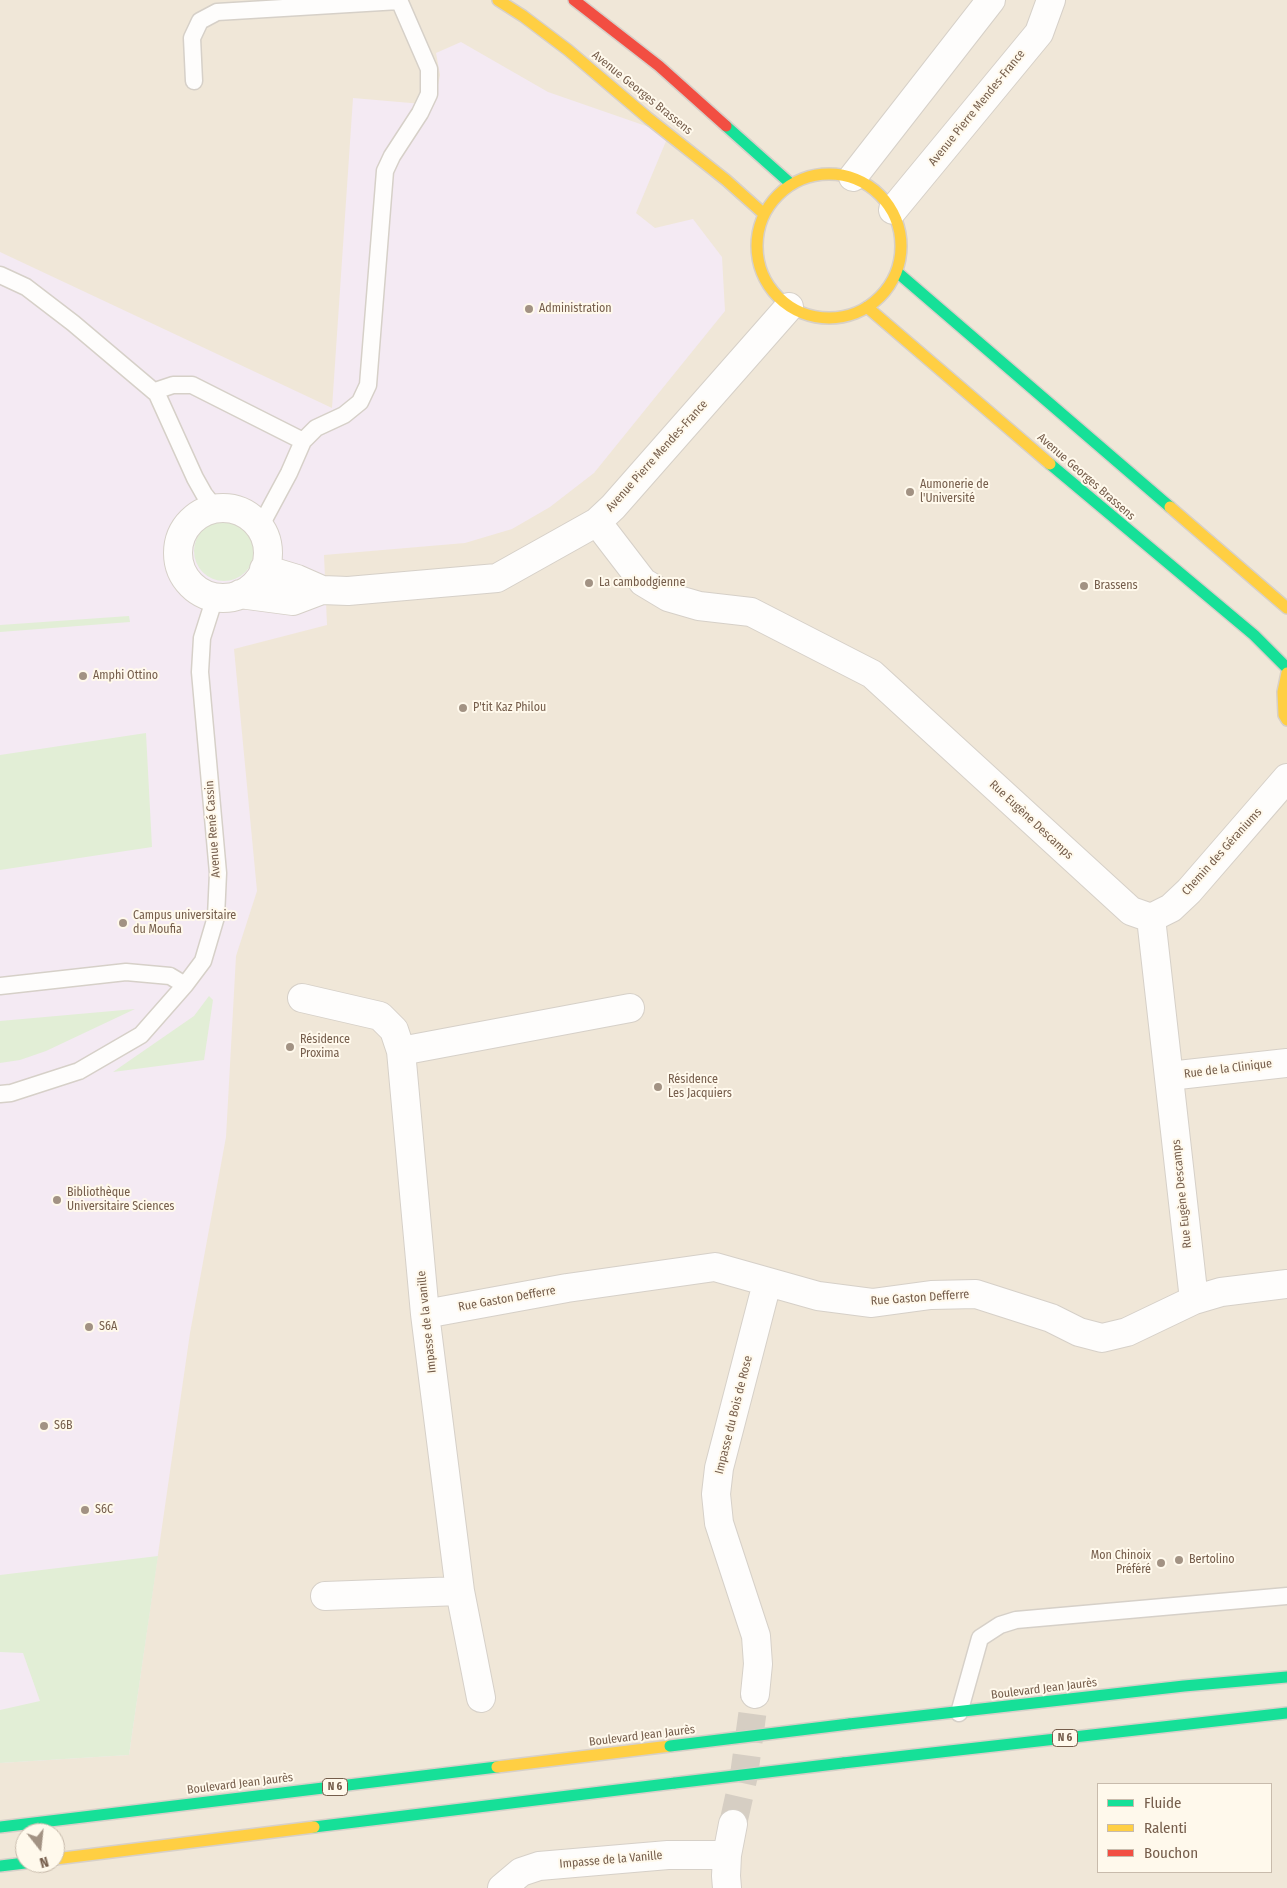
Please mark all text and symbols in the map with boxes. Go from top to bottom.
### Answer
street label: Avenue Pierre Mendes-France [926,47,1028,169]
street label: Avenue Georges Brassens [589,48,695,138]
place label: Administration [539,302,612,316]
marker: Administration [523,303,535,315]
street label: Avenue Pierre Mendes-France [603,397,711,515]
street label: Avenue Georges Brassens [1034,431,1138,523]
place label: Aumonerie de l'Université [920,478,989,506]
marker: Aumonerie de l'Université [904,486,916,498]
place label: La cambodgienne [599,576,685,590]
marker: La cambodgienne [583,577,595,589]
place label: Brassens [1094,579,1138,593]
marker: Brassens [1078,580,1090,592]
place label: Amphi Ottino [93,669,158,683]
marker: Amphi Ottino [77,670,89,682]
place label: P'tit Kaz Philou [473,701,546,715]
marker: P'tit Kaz Philou [457,702,469,714]
street label: Rue Eugène Descamps [986,777,1076,863]
street label: Avenue René Cassin [202,780,224,878]
street label: Chemin des Géraniums [1179,805,1265,899]
place label: Campus universitaire du Moufia [133,909,236,937]
marker: Campus universitaire du Moufia [117,917,129,929]
place label: Résidence Proxima [300,1033,350,1061]
marker: Résidence Proxima [284,1041,296,1053]
street label: Rue de la Clinique [1183,1056,1273,1082]
place label: Résidence Les Jacquiers [668,1073,732,1101]
marker: Résidence Les Jacquiers [652,1081,664,1093]
street label: Rue Eugène Descamps [1169,1139,1195,1249]
place label: Bibliothèque Universitaire Sciences [67,1186,174,1214]
marker: Bibliothèque Universitaire Sciences [51,1194,63,1206]
street label: Impasse de la vanille [414,1270,440,1374]
street label: Rue Gaston Defferre [457,1283,557,1315]
street label: Rue Gaston Defferre [870,1287,970,1309]
place label: S6A [99,1320,117,1334]
marker: S6A [83,1321,95,1333]
street label: Impasse du Bois de Rose [712,1354,756,1476]
place label: S6B [54,1419,72,1433]
marker: S6B [38,1420,50,1432]
place label: S6C [95,1503,113,1517]
marker: S6C [79,1504,91,1516]
place label: Mon Chinoix Préféré [1091,1549,1151,1577]
place label: Bertolino [1189,1553,1235,1567]
marker: Bertolino [1173,1554,1185,1566]
marker: Mon Chinoix Préféré [1155,1557,1167,1569]
street label: Boulevard Jean Jaurès [990,1675,1098,1703]
street label: Boulevard Jean Jaurès [588,1722,696,1750]
road number: N 6 [1052,1730,1078,1746]
street label: Boulevard Jean Jaurès [186,1770,294,1798]
road number: N 6 [322,1778,348,1795]
legend [1097,1783,1272,1873]
text: Fluide [1144,1794,1181,1812]
text: Ralenti [1144,1819,1187,1837]
north arrow [15,1823,65,1873]
text: Bouchon [1144,1844,1198,1862]
street label: Impasse de la Vanille [559,1848,663,1872]
text: N [38,1853,50,1871]

